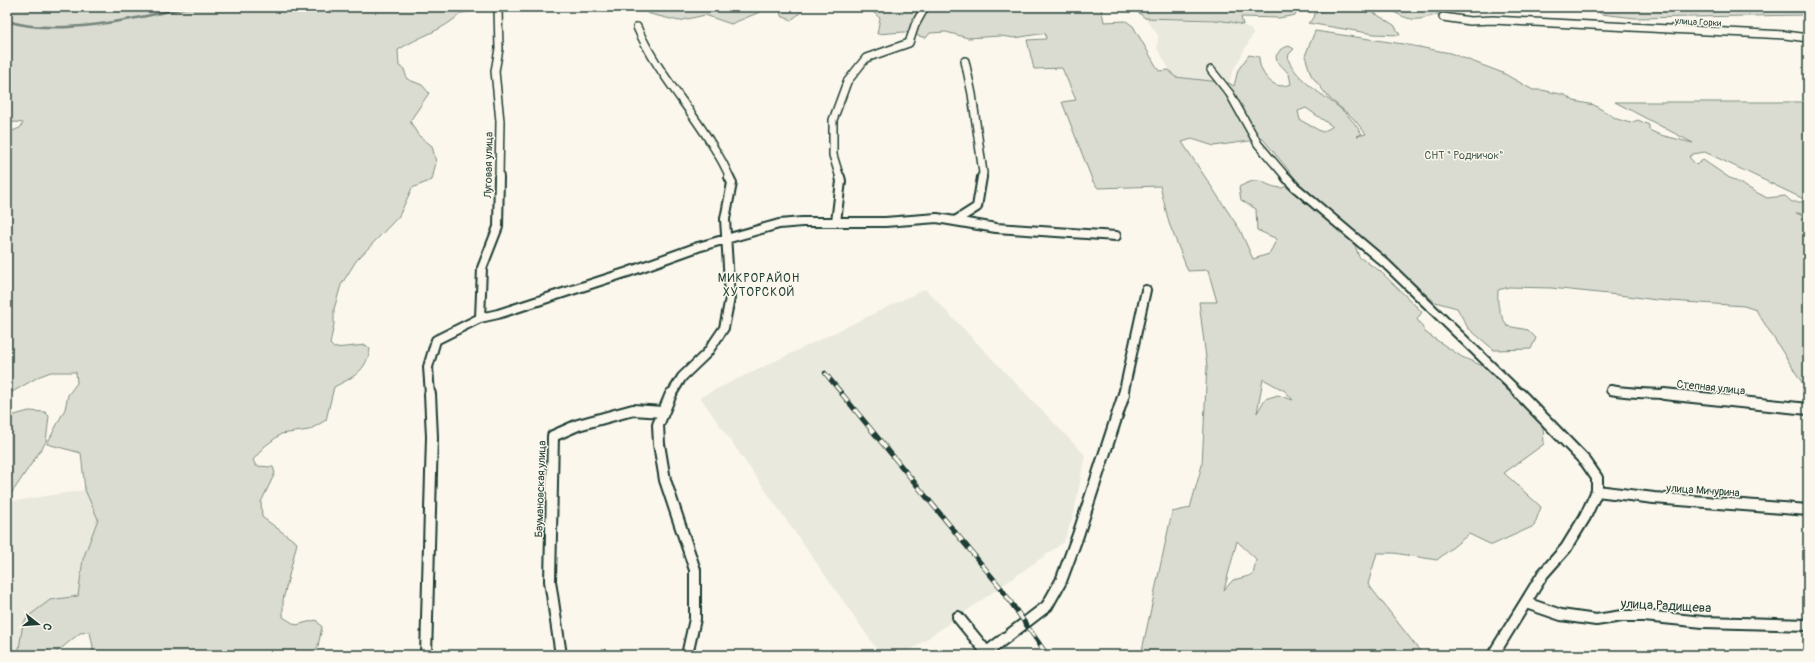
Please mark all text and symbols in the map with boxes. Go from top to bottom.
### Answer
street label: улица Горки [1674,16,1721,29]
street label: Луговая улица [481,132,496,199]
park label: СНТ " Родничок" [1424,149,1504,162]
district label: МИКРОРАЙОН ХУТОРСКОЙ [718,271,800,300]
street label: Степная улица [1676,377,1746,398]
street label: Баумановская улица [532,440,549,538]
street label: улица Мичурина [1665,481,1740,500]
street label: улица Радищева [1619,596,1712,616]
north arrow [18,604,58,644]
text: С [40,622,54,632]

